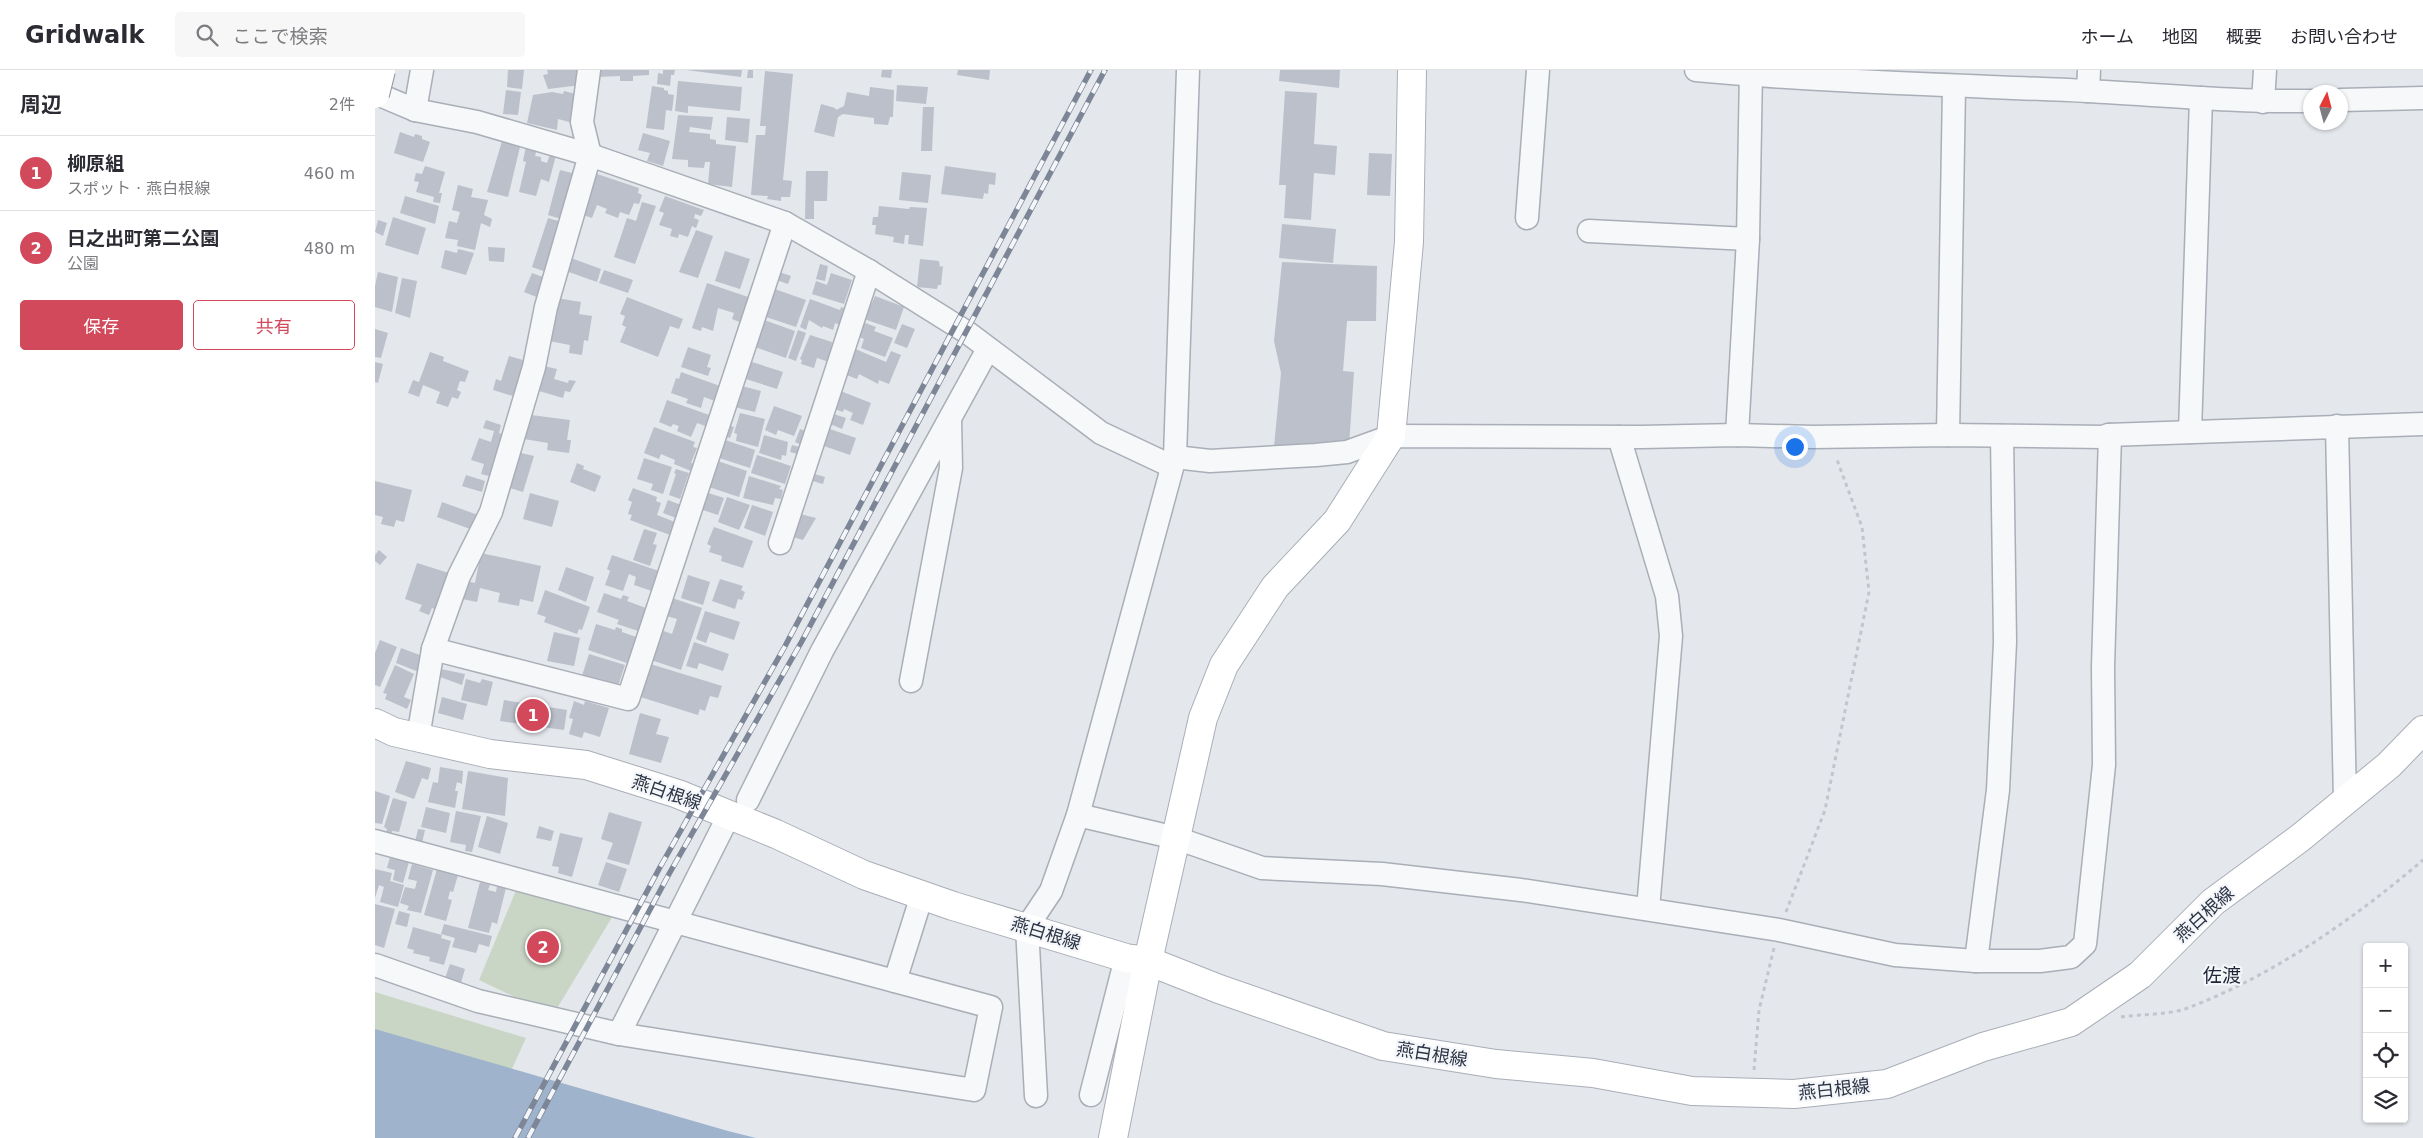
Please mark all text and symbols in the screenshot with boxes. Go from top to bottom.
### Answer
search box [175,12,525,57]
text: Gridwalk [25,21,145,49]
icon: search [193,21,221,49]
text: ここで検索 [233,25,328,47]
text: ホーム [2081,26,2134,47]
text: 地図 [2162,26,2198,47]
text: 概要 [2226,26,2262,47]
text: お問い合わせ [2290,26,2398,47]
north arrow [2303,85,2348,130]
text: 周辺 [20,93,62,117]
text: 2件 [329,95,355,114]
text: 柳原組 [67,152,124,174]
text: 1 [30,164,42,183]
text: 460 m [304,164,355,183]
text: スポット · 燕白根線 [67,179,210,198]
text: 日之出町第二公園 [67,227,219,249]
text: 2 [30,239,42,258]
text: 480 m [304,239,355,258]
text: 公園 [67,254,99,273]
button: 保存 [20,300,183,350]
button: 共有 [193,300,355,350]
your location [1782,434,1808,460]
pin: 1 [517,696,549,734]
street label: 燕白根線 [630,770,704,814]
street label: 燕白根線 [2170,882,2238,946]
street label: 燕白根線 [1009,912,1083,954]
pin: 2 [527,928,559,966]
map controls [2363,943,2408,1123]
button: + [2363,943,2408,988]
district label: 佐渡 [2203,964,2241,986]
button: − [2363,988,2408,1033]
button: locate [2363,1033,2408,1078]
street label: 燕白根線 [1395,1038,1469,1070]
street label: 燕白根線 [1797,1075,1871,1103]
button: layers [2363,1078,2408,1123]

